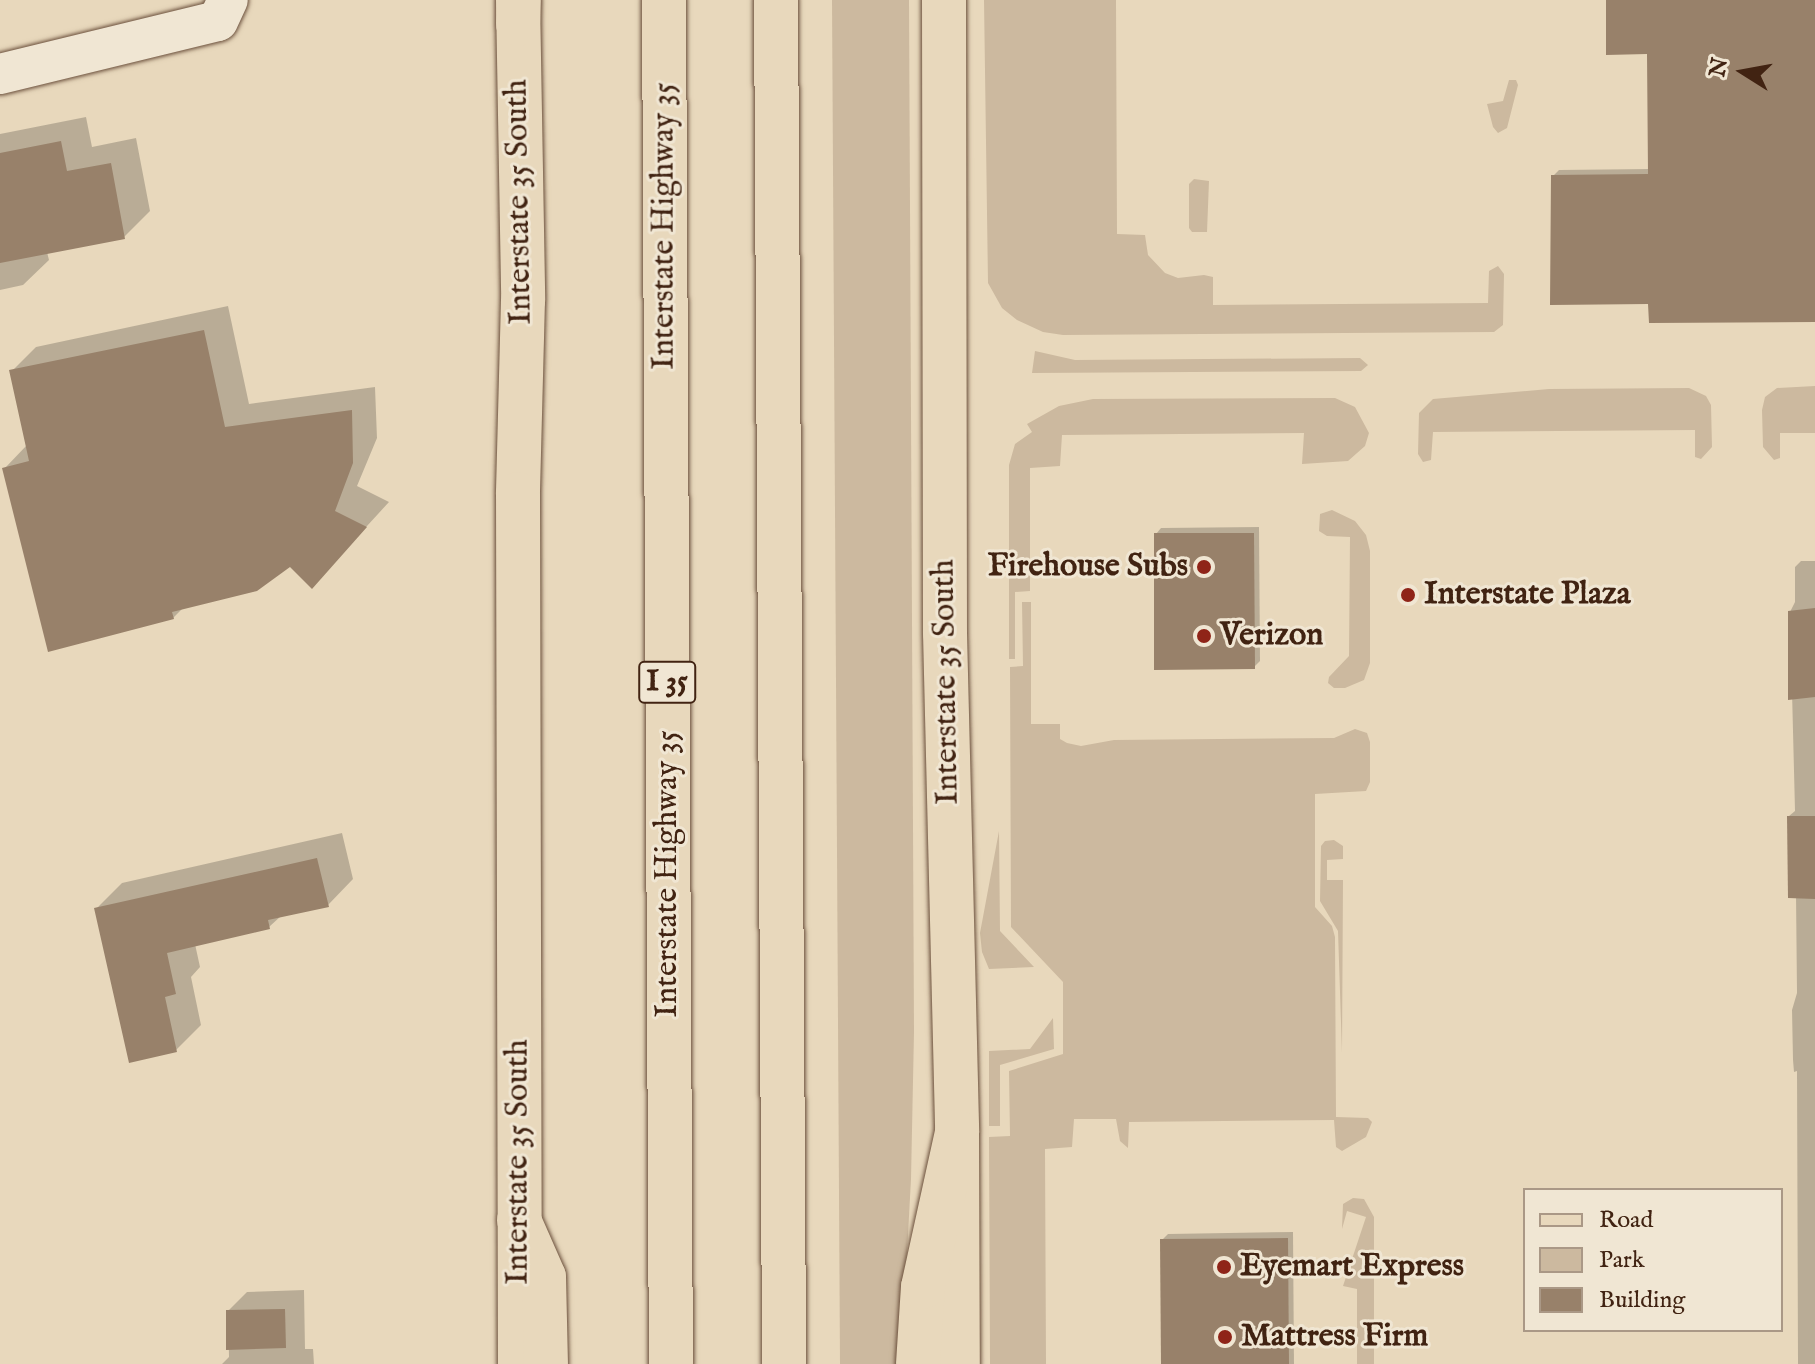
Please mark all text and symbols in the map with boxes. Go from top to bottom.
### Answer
north arrow [1703,32,1783,112]
text: N [1704,55,1735,79]
street label: Interstate 35 South [499,79,541,325]
street label: Interstate Highway 35 [646,82,684,370]
place label: Firehouse Subs [988,548,1188,586]
marker: Firehouse Subs [1195,558,1213,576]
street label: Interstate 35 South [926,559,968,805]
place label: Interstate Plaza [1424,576,1631,614]
marker: Interstate Plaza [1399,586,1417,604]
place label: Verizon [1220,617,1323,655]
marker: Verizon [1195,627,1213,645]
road number: I 35 [637,656,697,708]
street label: Interstate Highway 35 [649,730,687,1018]
street label: Interstate 35 South [500,1039,538,1285]
legend [1523,1188,1783,1332]
text: Road [1599,1205,1653,1236]
text: Park [1599,1245,1645,1276]
place label: Eyemart Express [1240,1248,1464,1286]
marker: Eyemart Express [1215,1258,1233,1276]
text: Building [1599,1285,1685,1316]
place label: Mattress Firm [1241,1318,1428,1356]
marker: Mattress Firm [1216,1328,1234,1346]

